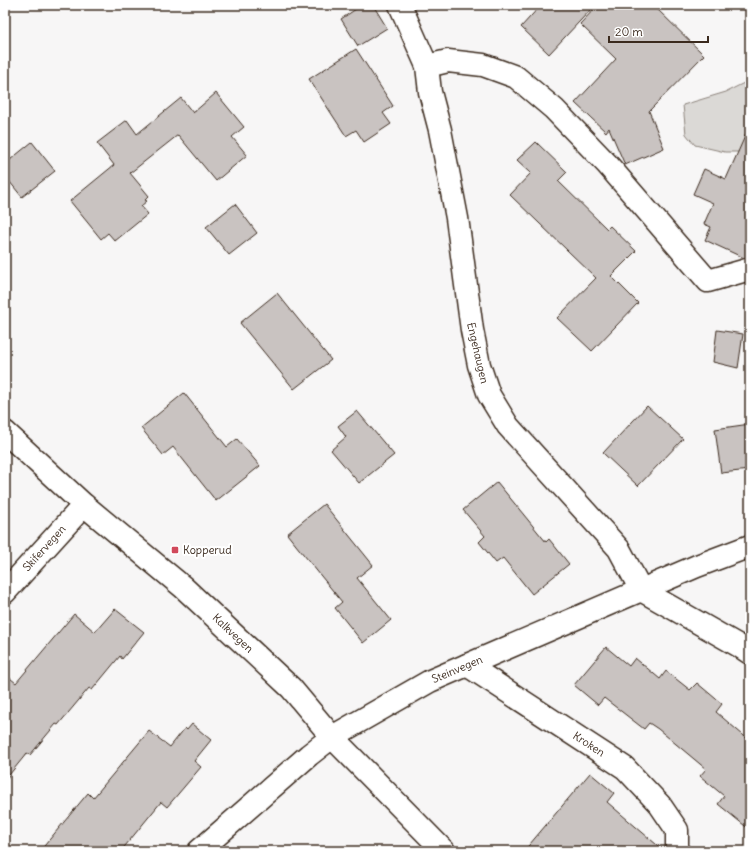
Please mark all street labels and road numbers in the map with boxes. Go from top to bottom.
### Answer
street label: Engehaugen [464,321,492,385]
street label: Skifervegen [20,522,68,574]
street label: Kalkvegen [210,611,256,655]
street label: Steinvegen [429,652,485,686]
street label: Kroken [570,729,608,759]

